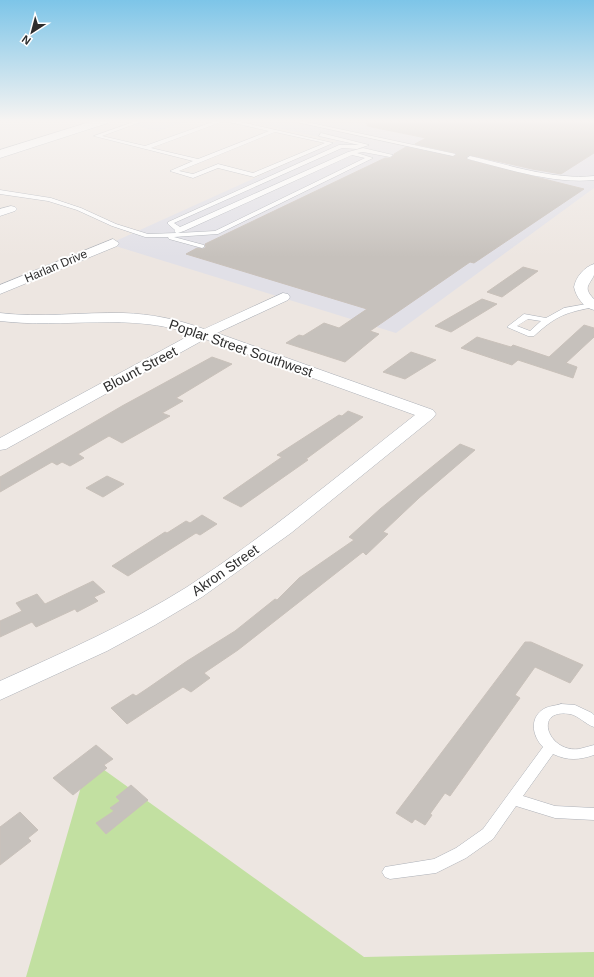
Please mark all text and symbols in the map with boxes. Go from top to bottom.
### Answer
north arrow [12,12,52,52]
text: N [19,33,33,47]
street label: Harlan Drive [23,246,90,285]
street label: Poplar Street Southwest [167,316,315,380]
street label: Blount Street [101,343,180,395]
street label: Akron Street [189,541,262,599]

